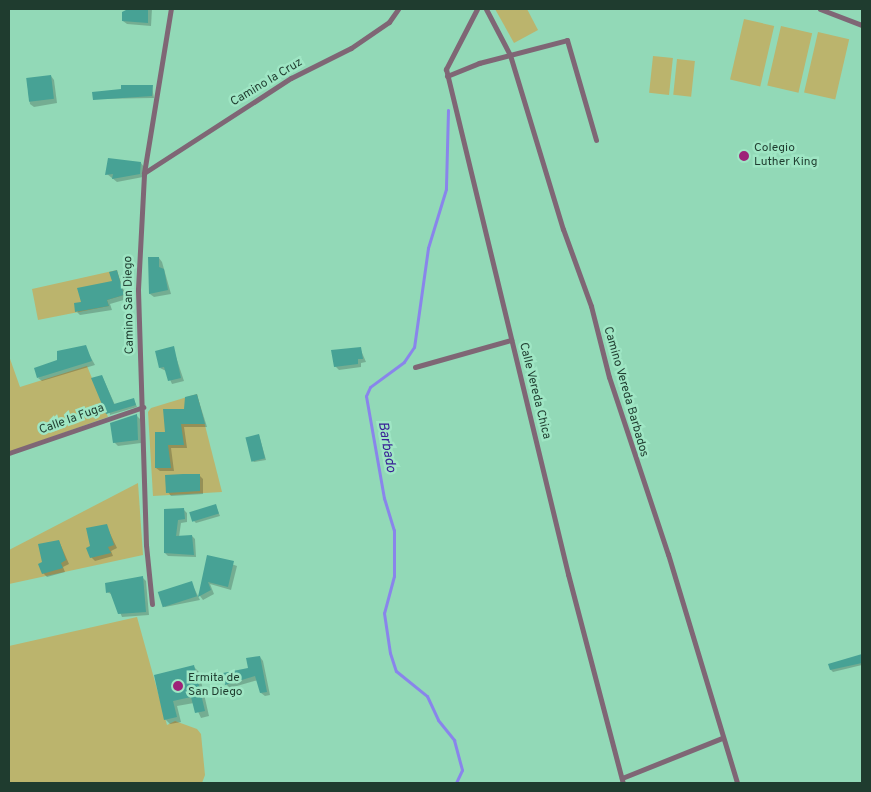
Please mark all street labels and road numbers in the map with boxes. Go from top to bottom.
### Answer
street label: Camino la Cruz [228,56,306,110]
street label: Camino San Diego [122,256,138,354]
street label: Camino Vereda Barbados [599,325,651,459]
street label: Calle Vereda Chica [515,341,553,441]
street label: Calle la Fuga [38,402,106,438]

